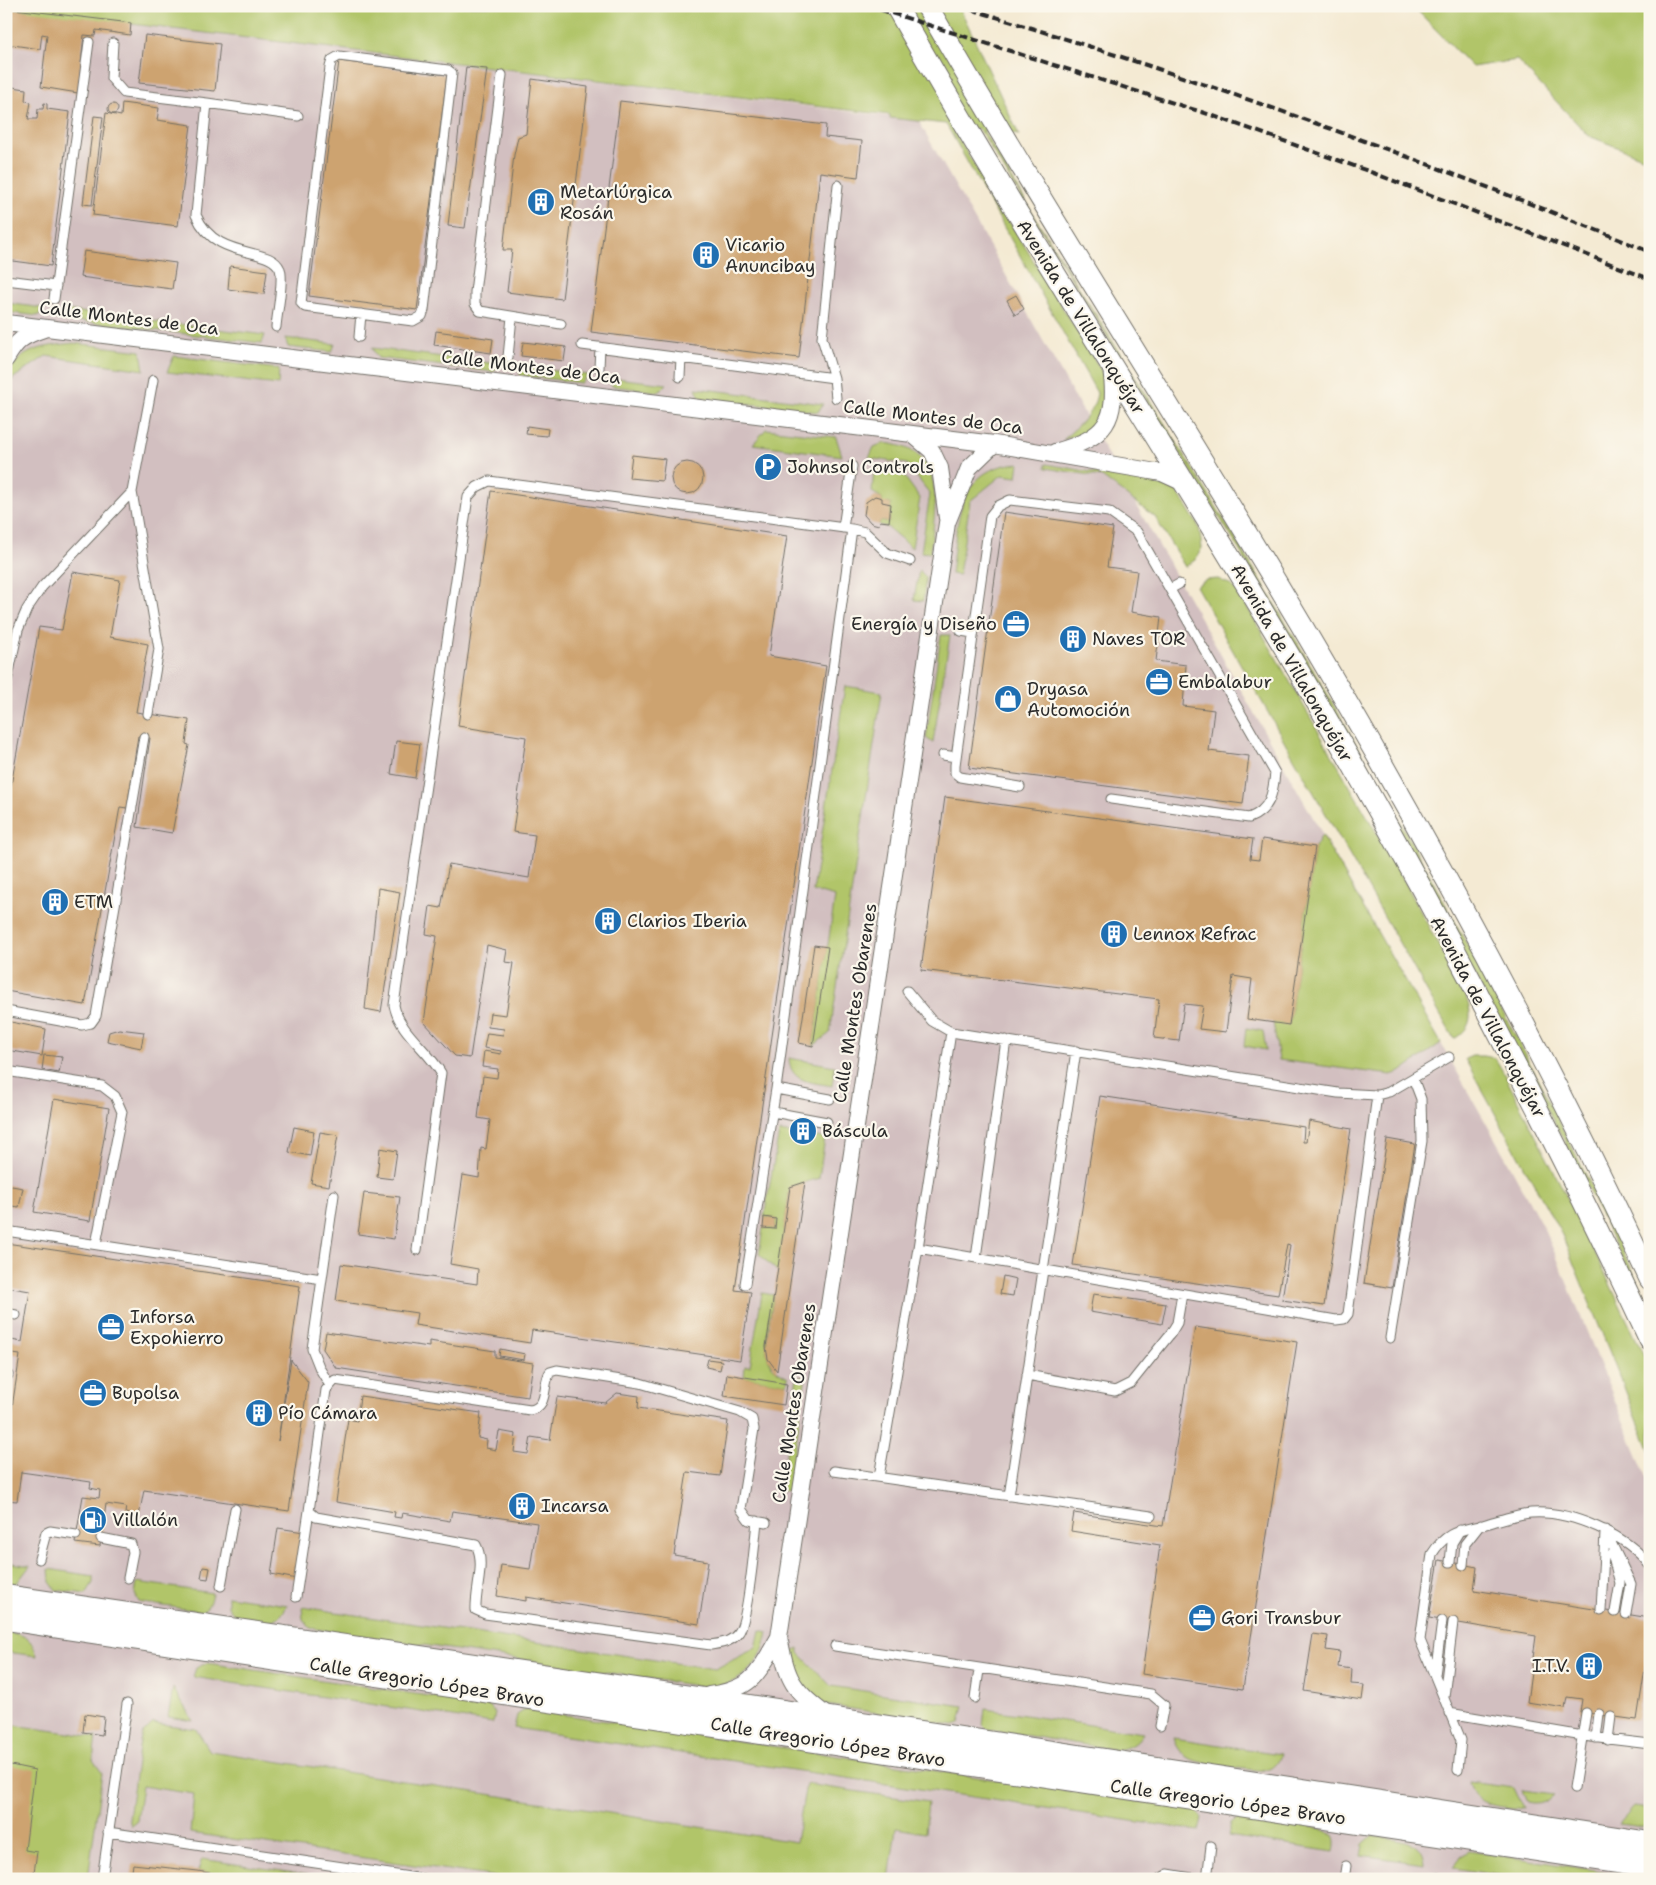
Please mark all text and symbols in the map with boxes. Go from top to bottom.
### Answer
place label: Metarlúrgica Rosán [560,180,672,225]
building icon: Metarlúrgica Rosán [526,187,556,217]
street label: Avenida de Villalonquéjar [1011,215,1151,419]
place label: Vicario Anuncibay [725,233,815,278]
building icon: Vicario Anuncibay [691,240,721,270]
street label: Calle Montes de Oca [38,295,220,341]
street label: Calle Montes de Oca [440,344,622,390]
street label: Calle Montes de Oca [842,394,1024,440]
parking icon: Johnsol Controls [753,452,783,482]
place label: Johnsol Controls [787,455,934,479]
street label: Avenida de Villalonquéjar [1225,560,1359,766]
office icon: Energía y Diseño [1001,609,1031,639]
place label: Energía y Diseño [851,612,997,636]
building icon: Naves TOR [1058,624,1088,654]
place label: Naves TOR [1092,627,1185,651]
office icon: Embalabur [1144,667,1174,697]
place label: Embalabur [1178,670,1272,694]
place label: Dryasa Automoción [1027,677,1130,722]
shop icon: Dryasa Automoción [993,684,1023,714]
building icon: ETM [40,887,70,917]
place label: ETM [74,890,113,914]
street label: Calle Montes Obarenes [827,901,883,1105]
building icon: Clarios Iberia [593,906,623,936]
place label: Clarios Iberia [627,909,747,933]
street label: Avenida de Villalonquéjar [1425,912,1551,1122]
building icon: Lennox Refrac [1099,919,1129,949]
place label: Lennox Refrac [1133,922,1257,946]
building icon: Báscula [788,1116,818,1146]
place label: Báscula [822,1119,888,1143]
street label: Calle Montes Obarenes [766,1301,822,1505]
place label: Inforsa Expohierro [130,1305,224,1350]
office icon: Inforsa Expohierro [96,1312,126,1342]
office icon: Bupolsa [78,1378,108,1408]
place label: Bupolsa [112,1381,179,1405]
building icon: Pío Cámara [244,1398,274,1428]
place label: Pío Cámara [278,1401,377,1425]
building icon: Incarsa [507,1491,537,1521]
place label: Incarsa [541,1494,609,1518]
fuel station icon: Villalón [78,1505,108,1535]
place label: Villalón [112,1508,178,1532]
office icon: Gori Transbur [1187,1603,1217,1633]
place label: Gori Transbur [1221,1606,1341,1630]
building icon: I.T.V. [1574,1651,1604,1681]
street label: Calle Gregorio López Bravo [308,1652,546,1712]
place label: I.T.V. [1532,1654,1570,1678]
street label: Calle Gregorio López Bravo [709,1712,947,1772]
street label: Calle Gregorio López Bravo [1109,1774,1347,1830]

